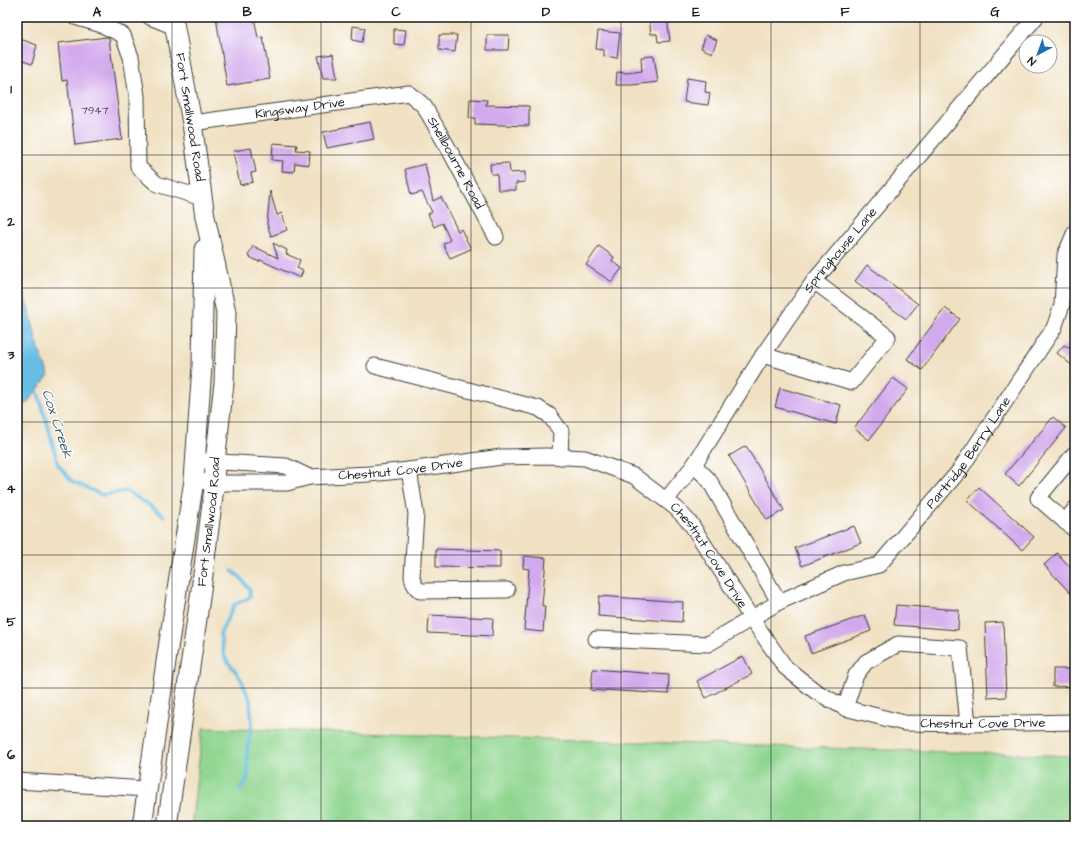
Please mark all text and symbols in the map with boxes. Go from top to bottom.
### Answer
text: A [93,3,102,21]
text: B [242,3,252,21]
text: C [391,3,401,21]
text: D [542,3,551,21]
text: E [692,3,700,21]
text: F [840,3,850,21]
text: G [990,3,1000,21]
north arrow [1018,34,1058,74]
street label: Fort Smallwood Road [171,51,209,183]
text: N [1024,53,1039,69]
text: 1 [10,80,12,98]
street label: Kingsway Drive [254,93,346,123]
house number: 7947 [81,103,109,118]
street label: Shellbourne Road [423,113,489,213]
street label: Springhouse Lane [799,204,881,297]
text: 2 [6,213,15,231]
text: 3 [7,346,15,364]
water label: Cox Creek [36,387,78,461]
street label: Partridge Berry Lane [922,393,1015,512]
street label: Chestnut Cove Drive [338,454,464,485]
street label: Fort Smallwood Road [193,456,225,588]
text: 4 [7,480,16,498]
street label: Chestnut Cove Drive [667,498,752,612]
text: 5 [6,613,16,631]
street label: Chestnut Cove Drive [920,714,1046,733]
text: 6 [7,746,16,764]

